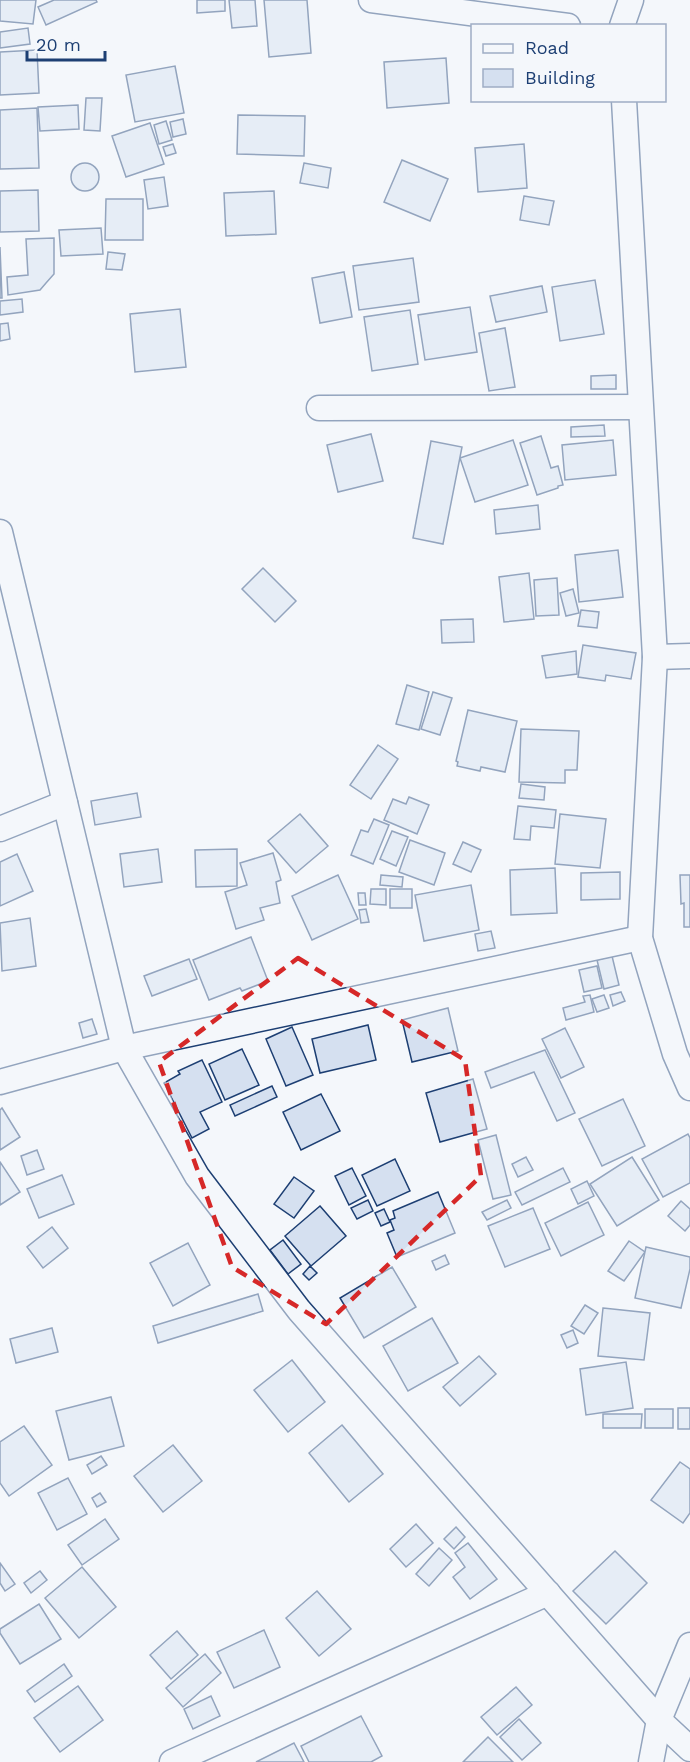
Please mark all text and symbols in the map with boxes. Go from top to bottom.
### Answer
scale bar [27,24,105,62]
legend [471,24,666,102]
text: 20 m [36,34,81,55]
text: Road [525,37,569,58]
text: Building [525,67,595,88]

